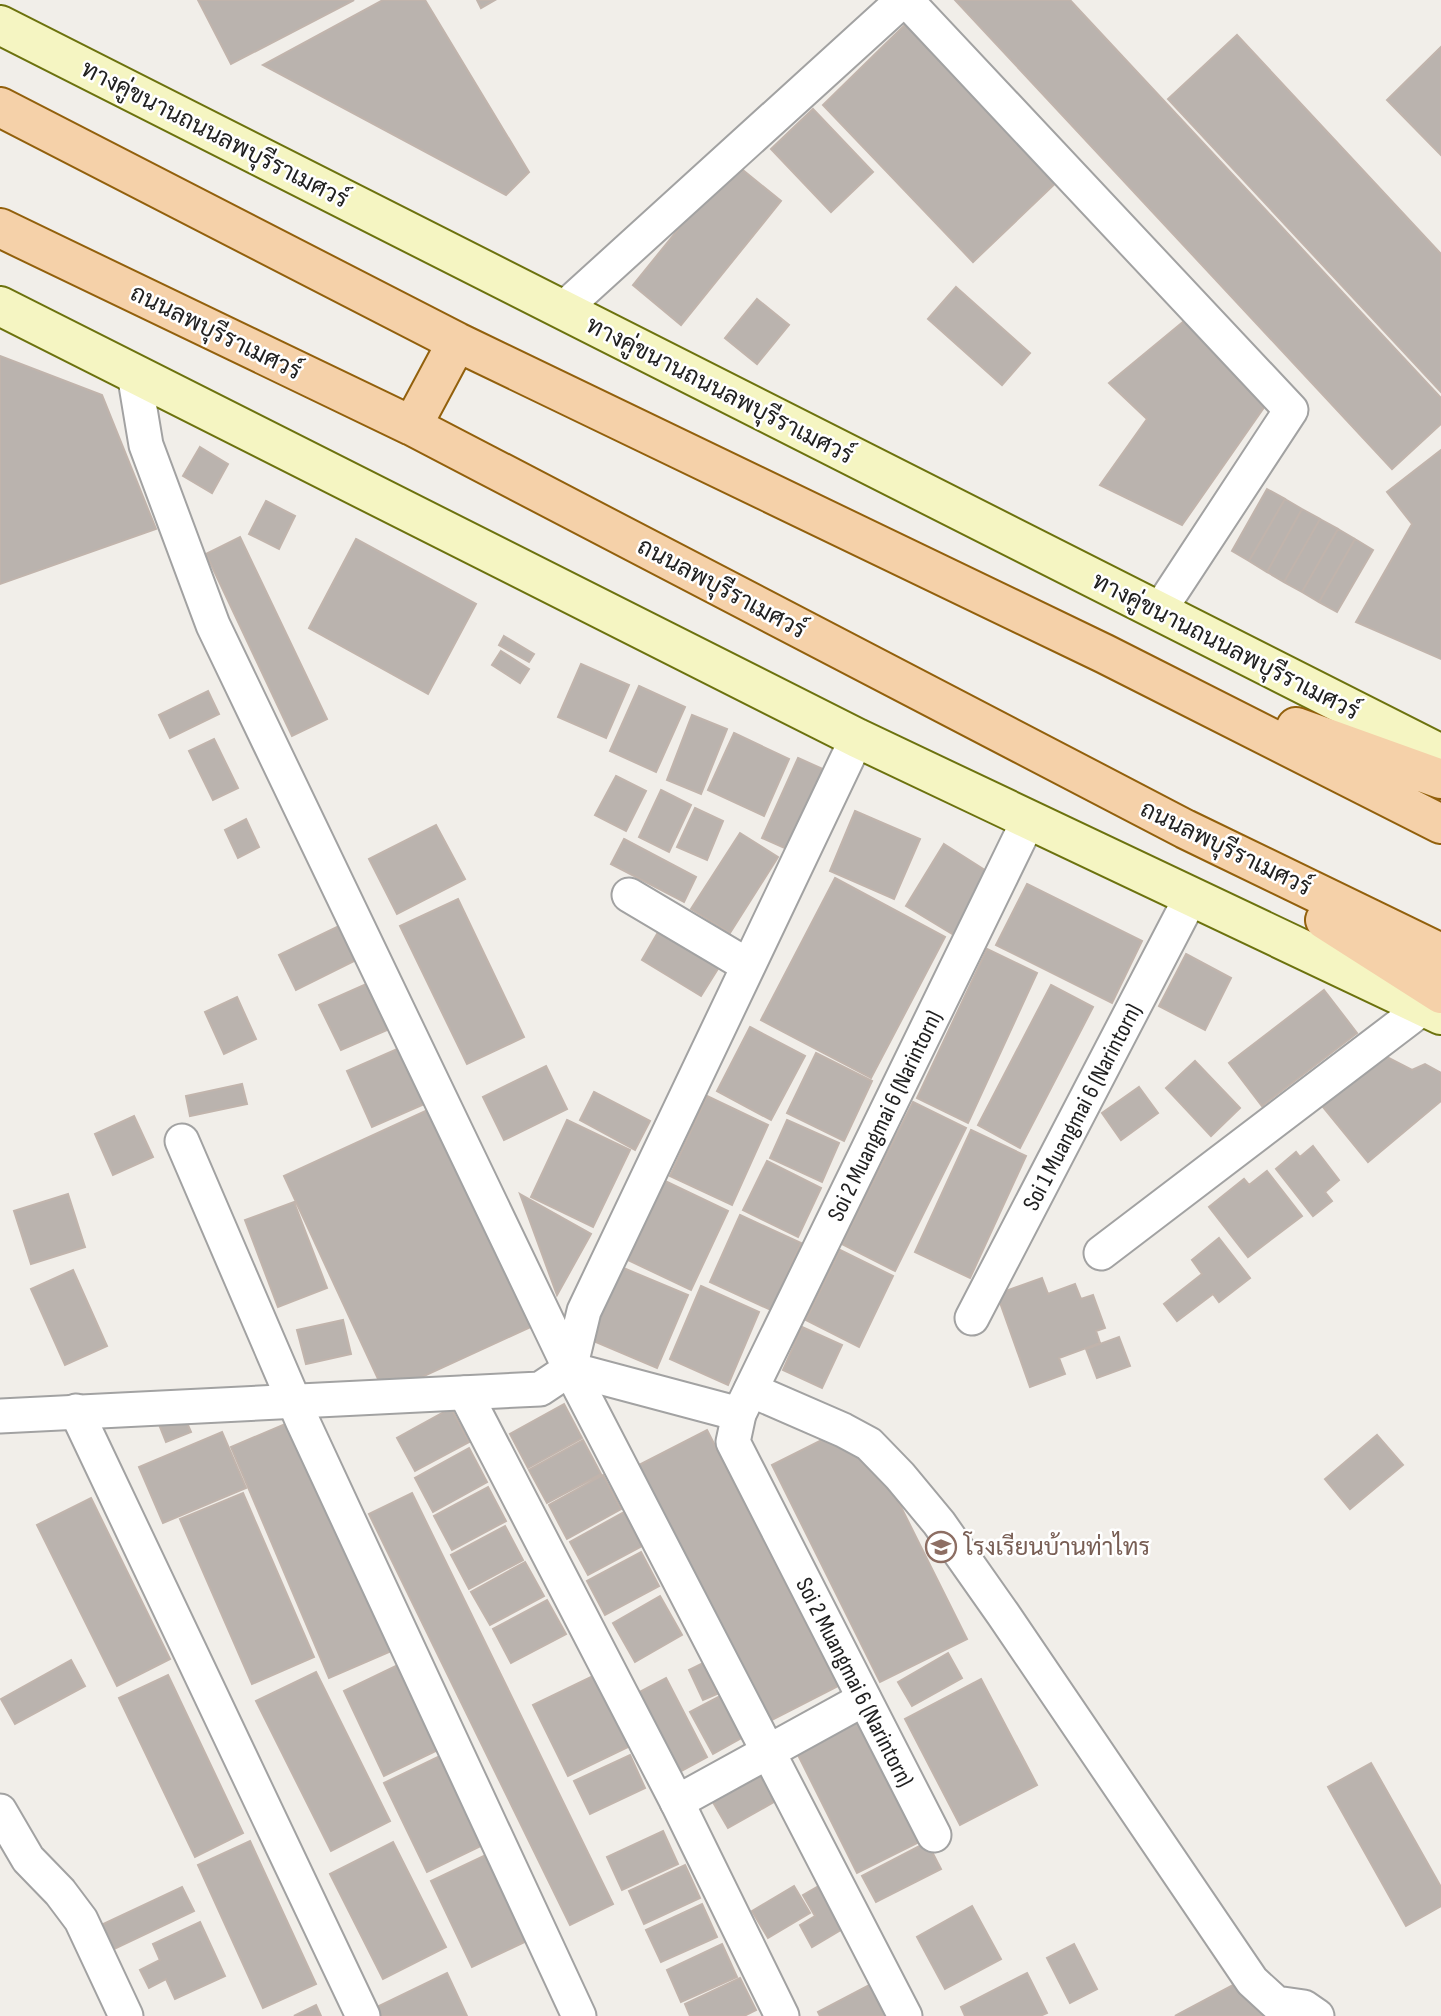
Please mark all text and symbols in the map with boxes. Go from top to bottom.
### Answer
street label: ทางคู่ขนานถนนลพบุรีราเมศวร์ [75,53,354,216]
street label: ถนนลพบุรีราเมศวร์ [125,277,307,387]
street label: ทางคู่ขนานถนนลพบุรีราเมศวร์ [580,309,859,472]
street label: ถนนลพบุรีราเมศวร์ [632,530,812,646]
street label: ทางคู่ขนานถนนลพบุรีราเมศวร์ [1086,565,1365,728]
street label: ถนนลพบุรีราเมศวร์ [1135,793,1317,903]
street label: Soi 1 Muangmai 6 (Narintorn) [1016,999,1148,1216]
street label: Soi 2 Muangmai 6 (Narintorn) [821,1006,949,1226]
school or university icon: โรงเรียนบ้านท่าไทร [924,1530,958,1564]
place label: โรงเรียนบ้านท่าไทร [962,1531,1150,1562]
street label: Soi 2 Muangmai 6 (Narintorn) [789,1573,920,1792]

